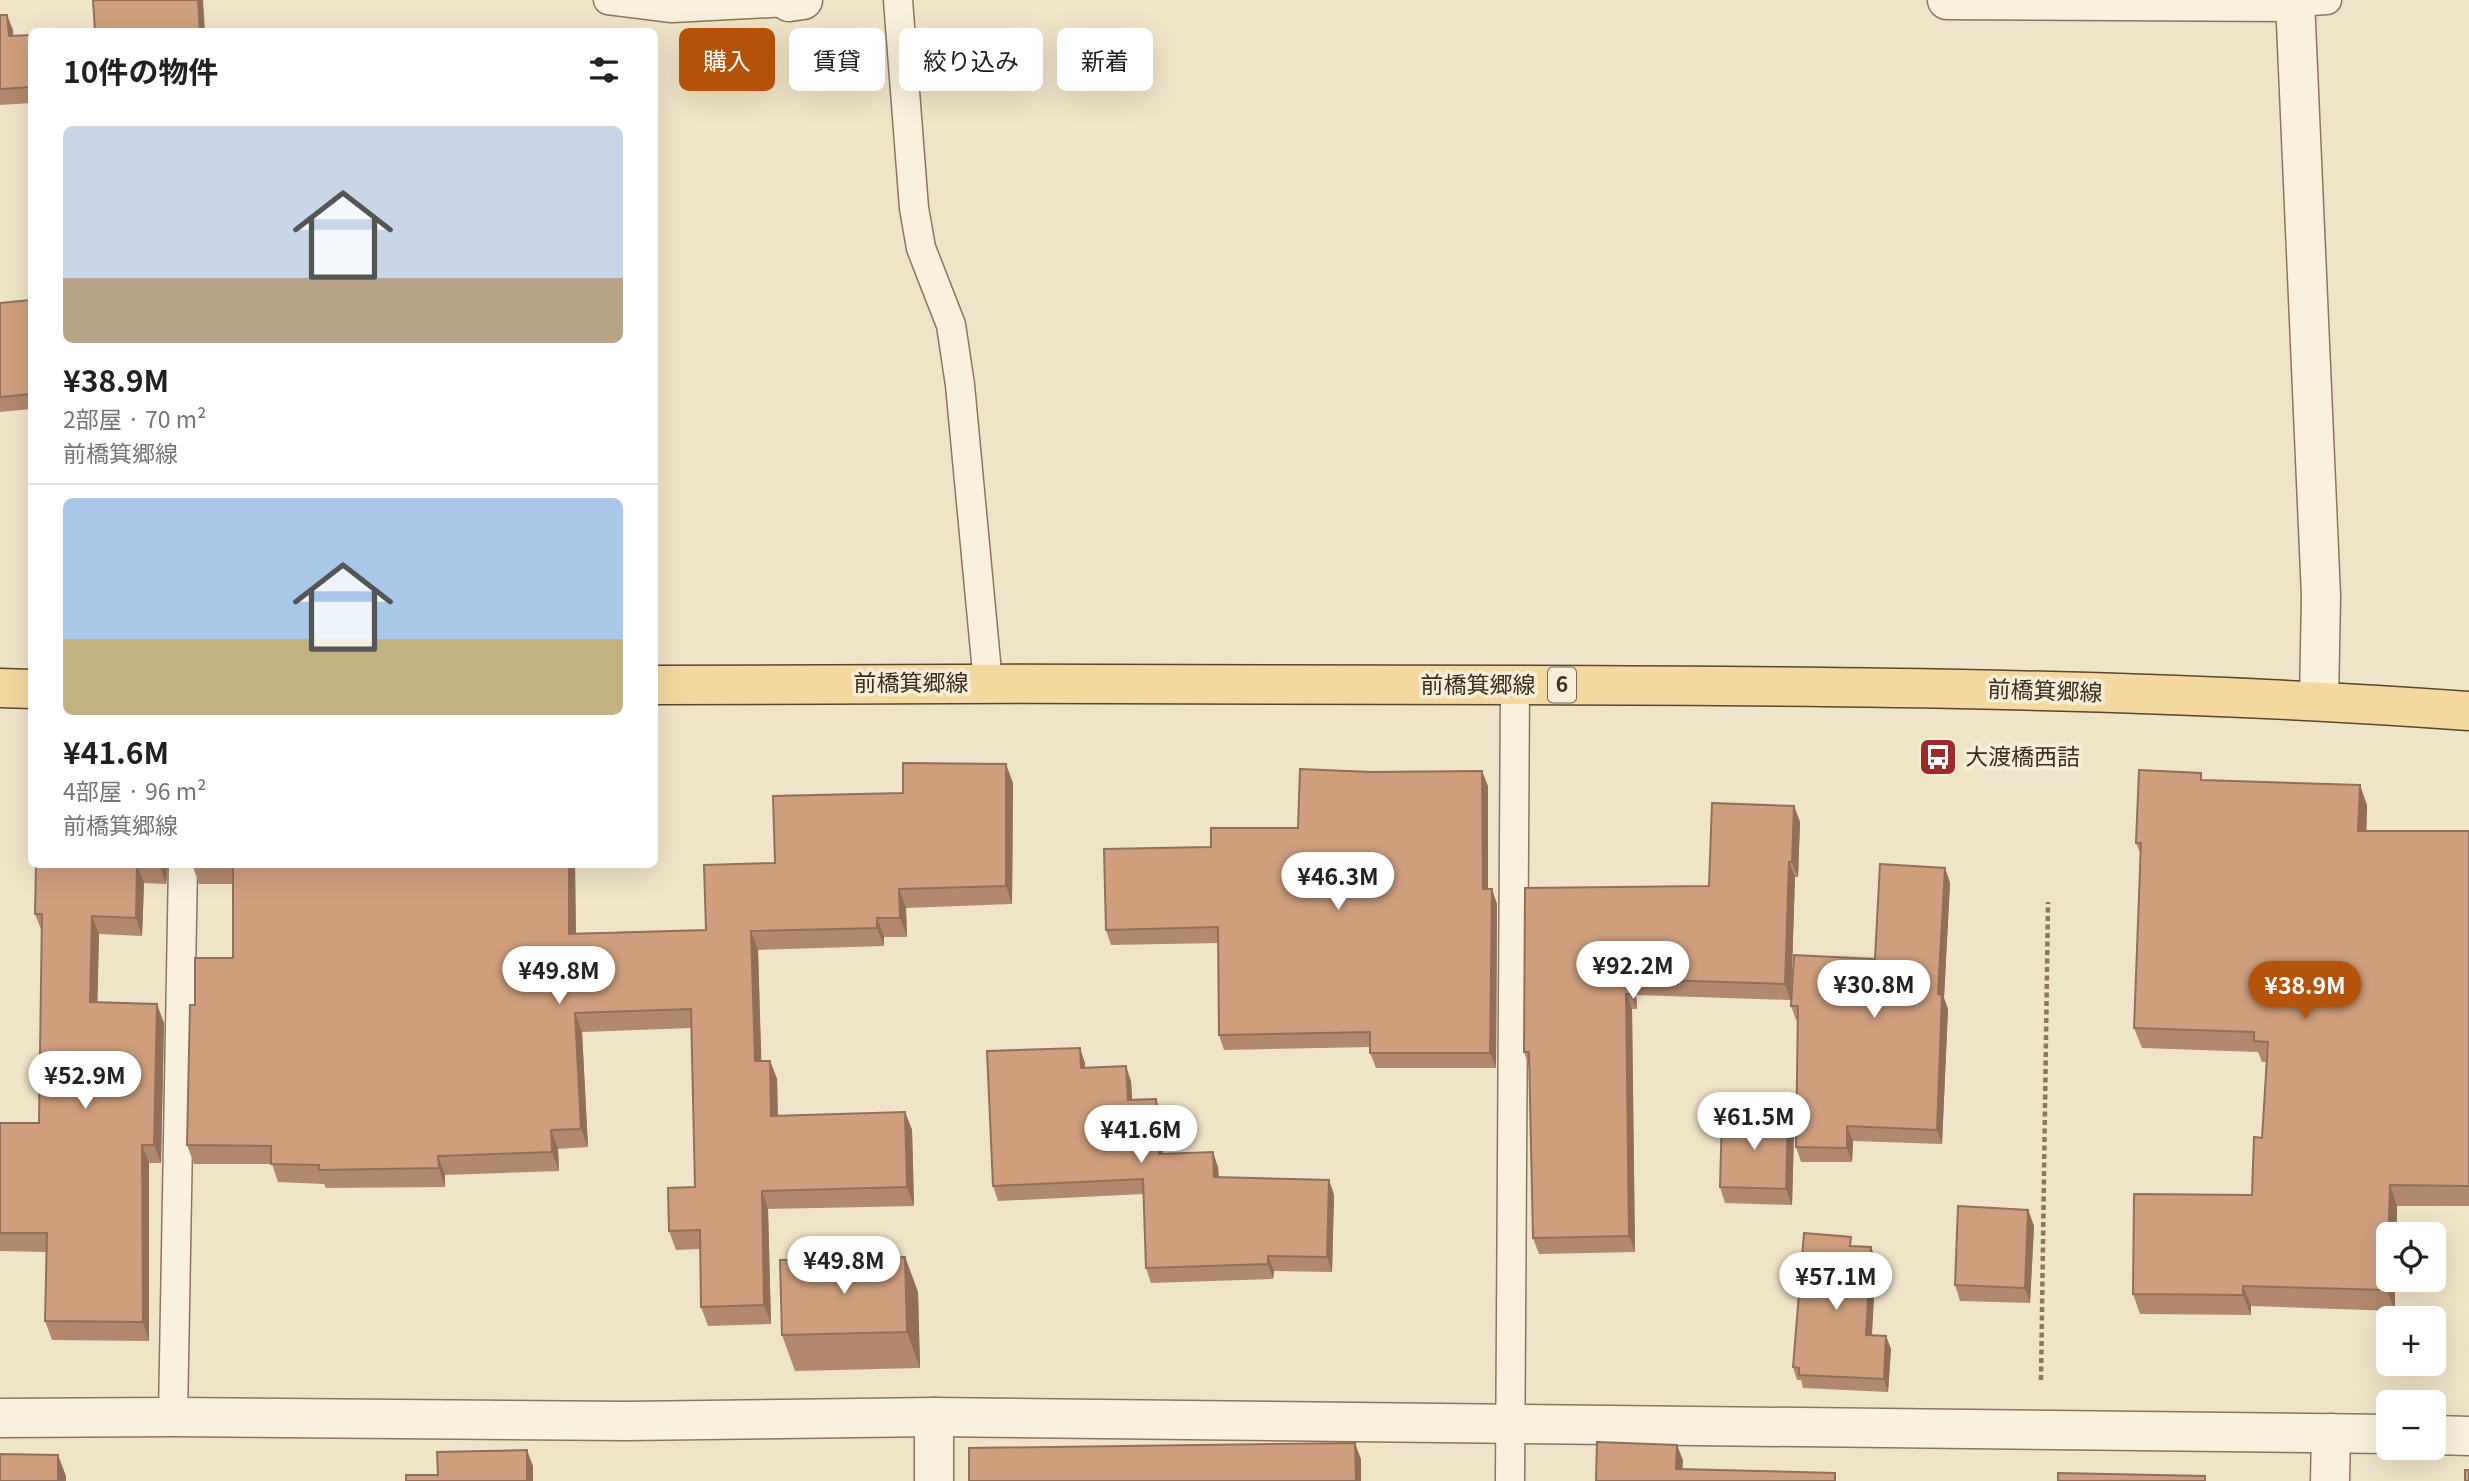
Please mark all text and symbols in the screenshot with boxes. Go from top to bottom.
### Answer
chip: 購入 [679,28,775,91]
chip: 賃貸 [789,28,885,91]
chip: 絞り込み [899,28,1043,91]
chip: 新着 [1057,28,1153,91]
text: 10件の物件 [63,48,218,92]
icon: filters [585,51,623,89]
icon: home [280,172,406,298]
text: ¥38.9M [63,357,169,401]
text: 2部屋 · 70 m² [63,401,206,435]
text: 前橋箕郷線 [63,435,178,469]
icon: home [280,544,406,670]
street label: 前橋箕郷線 [854,664,969,698]
street label: 前橋箕郷線 [1421,666,1536,700]
road number: 6 [1548,668,1576,702]
street label: 前橋箕郷線 [1987,670,2103,708]
text: ¥41.6M [63,729,169,773]
bus stop icon: 大渡橋西詰 [1917,736,1959,778]
place label: 大渡橋西詰 [1965,738,2080,772]
text: 4部屋 · 96 m² [63,773,206,807]
text: 前橋箕郷線 [63,807,178,841]
pin: ¥46.3M [1281,852,1395,912]
text: ¥46.3M [1297,858,1379,892]
pin: ¥92.2M [1576,942,1690,1001]
pin: ¥49.8M [502,946,616,1006]
text: ¥92.2M [1592,947,1674,981]
text: ¥49.8M [518,952,600,986]
pin: ¥30.8M [1817,960,1931,1020]
pin: ¥38.9M [2248,962,2362,1021]
text: ¥30.8M [1833,966,1915,1000]
text: ¥38.9M [2264,967,2346,1001]
pin: ¥52.9M [28,1052,142,1111]
text: ¥52.9M [44,1057,126,1091]
pin: ¥61.5M [1697,1092,1811,1152]
text: ¥61.5M [1713,1098,1795,1132]
pin: ¥41.6M [1084,1106,1198,1165]
text: ¥41.6M [1100,1111,1182,1145]
map controls [2376,1222,2446,1460]
button: locate [2376,1222,2446,1292]
pin: ¥49.8M [787,1236,901,1296]
text: ¥49.8M [803,1242,885,1276]
pin: ¥57.1M [1779,1252,1893,1312]
text: ¥57.1M [1795,1258,1877,1292]
button: + [2376,1306,2446,1376]
button: − [2376,1390,2446,1460]

